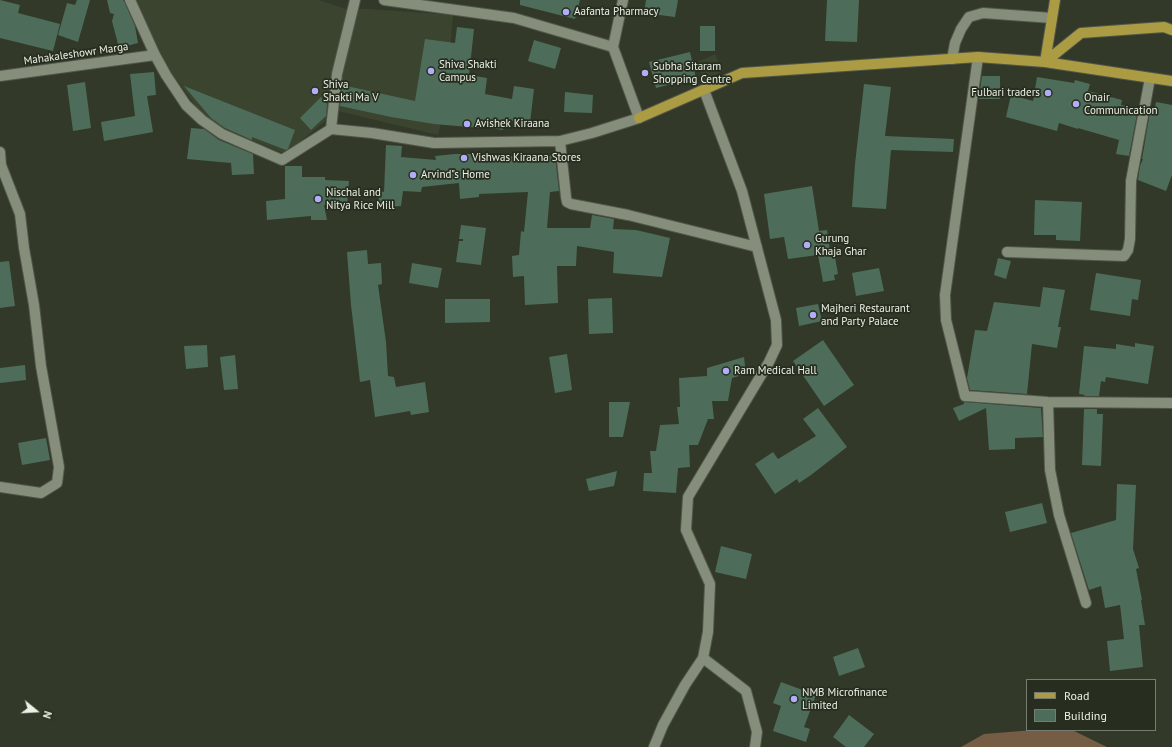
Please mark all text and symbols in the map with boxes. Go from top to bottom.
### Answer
place label: Aafanta Pharmacy [574,5,659,19]
marker: Aafanta Pharmacy [561,7,571,17]
street label: Mahakaleshowr Marga [23,40,129,68]
place label: Shiva Shakti Campus [439,58,497,84]
place label: Subha Sitaram Shopping Centre [653,60,731,86]
marker: Shiva Shakti Campus [426,66,436,76]
marker: Subha Sitaram Shopping Centre [640,68,650,78]
place label: Shiva Shakti Ma V [323,78,379,104]
marker: Shiva Shakti Ma V [310,86,320,96]
place label: Fulbari traders [971,86,1040,100]
marker: Fulbari traders [1043,88,1053,98]
place label: Onair Communication [1084,91,1158,117]
marker: Onair Communication [1071,99,1081,109]
place label: Avishek Kiraana [475,117,550,131]
marker: Avishek Kiraana [462,119,472,129]
place label: Vishwas Kiraana Stores [472,151,581,165]
marker: Vishwas Kiraana Stores [459,153,469,163]
place label: Arvind"s Home [421,168,490,182]
marker: Arvind"s Home [408,170,418,180]
place label: Nischal and Nitya Rice Mill [326,186,394,212]
marker: Nischal and Nitya Rice Mill [313,194,323,204]
place label: Gurung Khaja Ghar [815,232,866,258]
marker: Gurung Khaja Ghar [802,240,812,250]
place label: Majheri Restaurant and Party Palace [821,302,910,328]
marker: Majheri Restaurant and Party Palace [808,310,818,320]
place label: Ram Medical Hall [734,364,817,378]
marker: Ram Medical Hall [721,366,731,376]
legend [1026,679,1156,731]
place label: NMB Microfinance Limited [802,686,887,712]
text: Road [1064,688,1089,703]
north arrow [16,691,56,731]
marker: NMB Microfinance Limited [789,694,799,704]
text: Building [1064,708,1107,723]
text: N [40,709,55,720]

